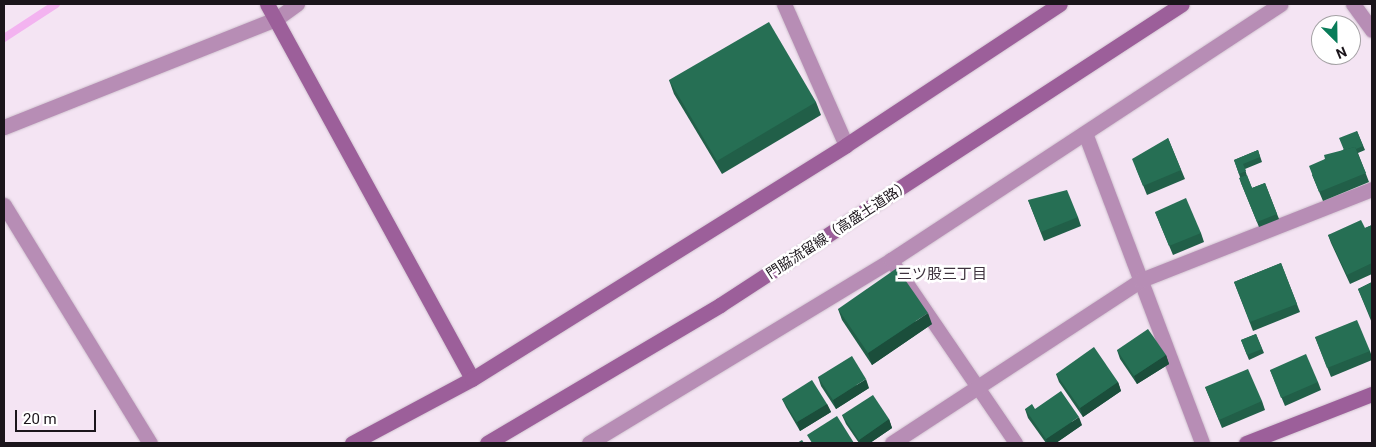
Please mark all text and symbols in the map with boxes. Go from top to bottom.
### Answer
north arrow [1311,15,1361,65]
text: N [1334,44,1349,62]
street label: 門脇流留線（高盛土道路） [763,176,913,282]
district label: 三ツ股三丁目 [897,266,987,284]
scale bar [18,400,99,432]
text: 20 m [23,410,57,428]

